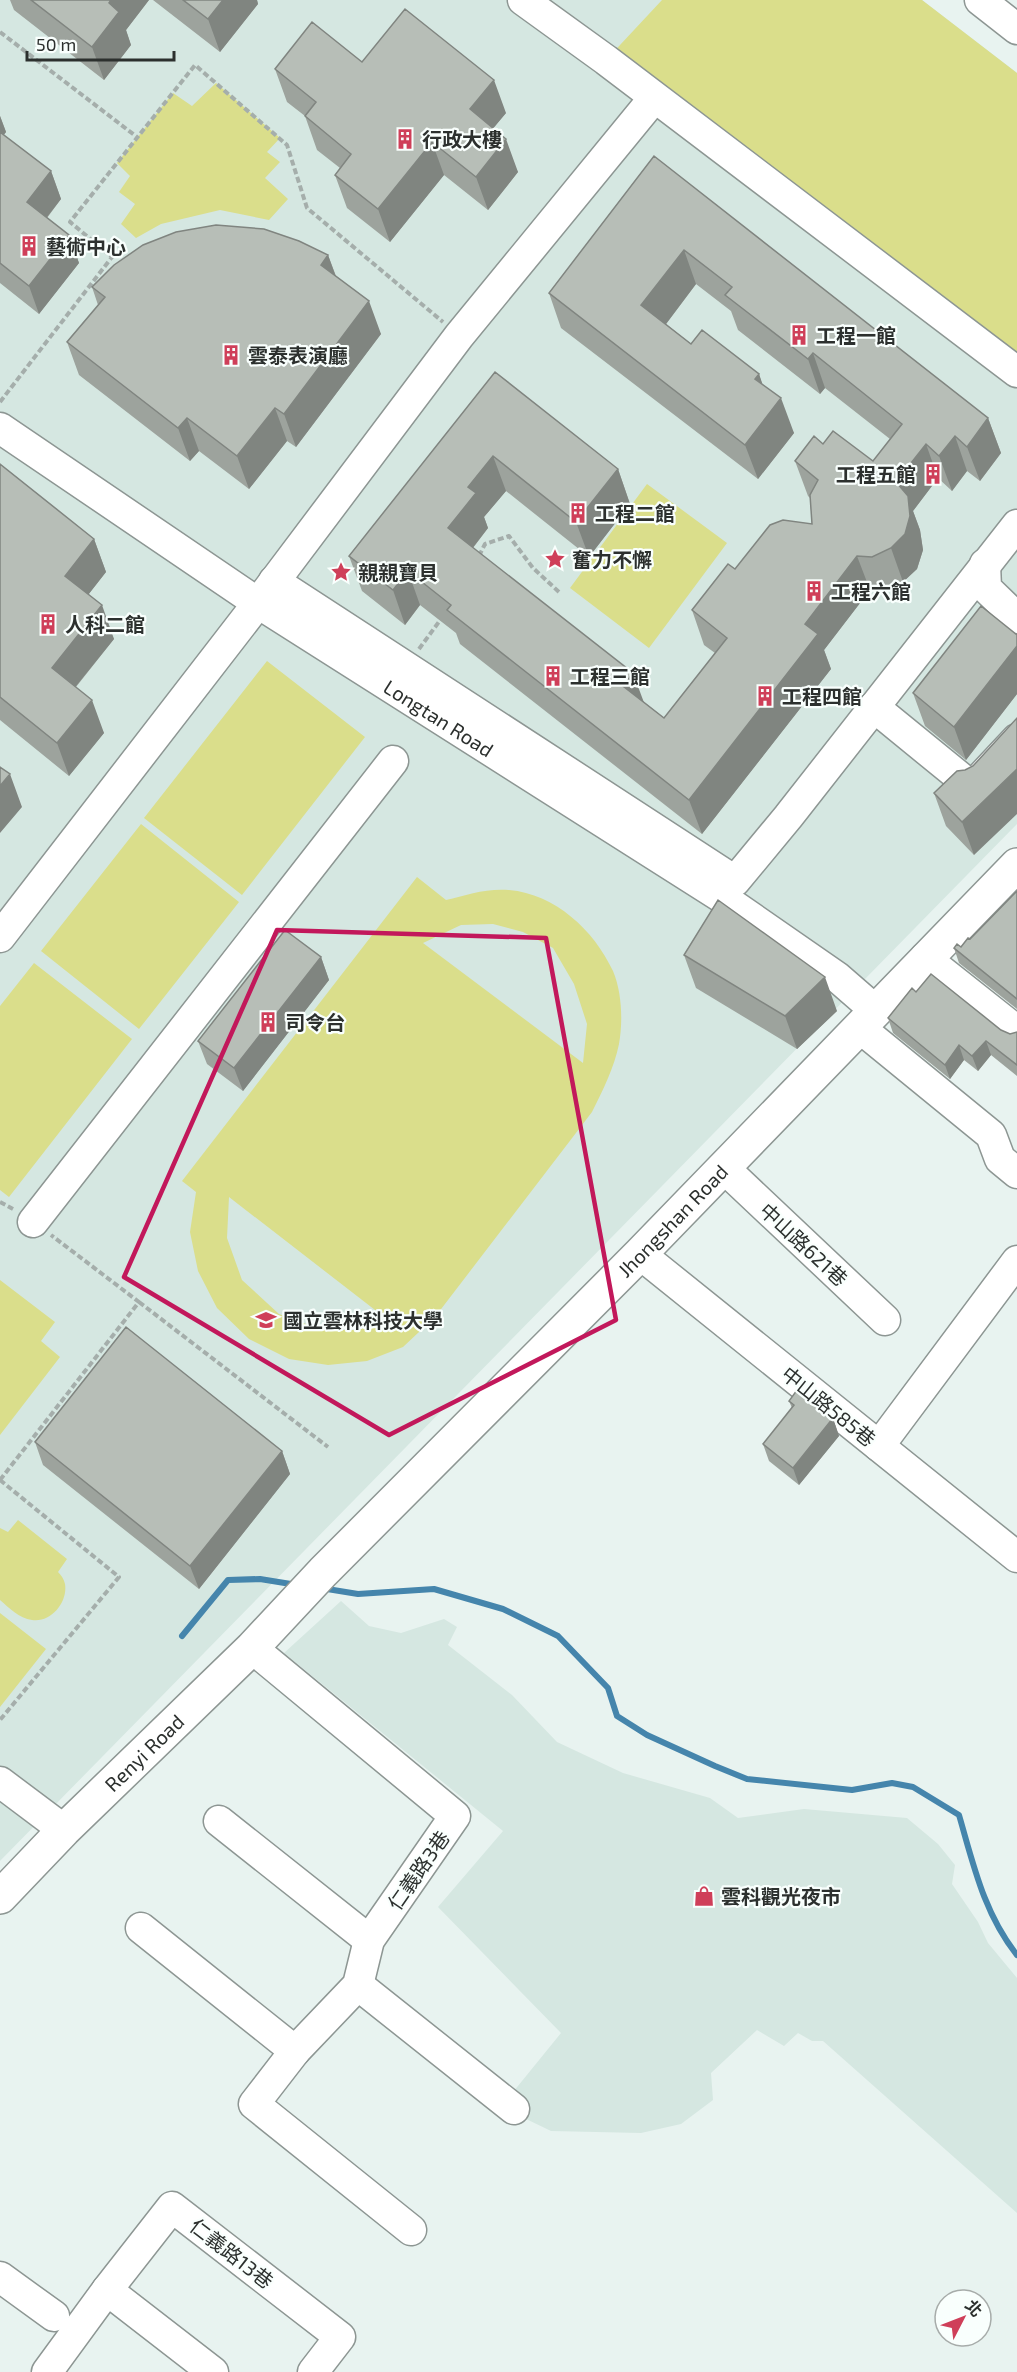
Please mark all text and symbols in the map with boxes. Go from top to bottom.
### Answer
scale bar [27,24,174,62]
text: 50 m [36,33,76,55]
building icon: 行政大樓 [393,127,417,151]
place label: 行政大樓 [422,127,502,151]
building icon: 藝術中心 [17,234,41,258]
place label: 藝術中心 [46,234,126,258]
building icon: 工程一館 [787,323,811,347]
place label: 工程一館 [816,323,896,347]
building icon: 雲泰表演廳 [219,343,243,367]
place label: 雲泰表演廳 [248,343,348,367]
place label: 工程五館 [836,462,916,486]
building icon: 工程五館 [921,462,945,486]
building icon: 工程二館 [566,501,590,525]
place label: 工程二館 [595,501,675,525]
place icon: 奮力不懈 [543,547,567,571]
place label: 奮力不懈 [572,547,652,571]
place icon: 親親寶貝 [329,560,353,584]
place label: 親親寶貝 [358,560,438,584]
building icon: 工程六館 [802,579,826,603]
place label: 工程六館 [831,579,911,603]
building icon: 人科二館 [36,612,60,636]
place label: 人科二館 [65,612,145,636]
building icon: 工程三館 [541,664,565,688]
place label: 工程三館 [570,664,650,688]
street label: Longtan Road [380,674,498,761]
building icon: 工程四館 [753,684,777,708]
place label: 工程四館 [782,684,862,708]
building icon: 司令台 [256,1010,280,1034]
place label: 司令台 [285,1010,345,1034]
street label: Jhongshan Road [612,1159,732,1282]
street label: 中山路621巷 [755,1197,853,1291]
school or university icon: 國立雲林科技大學 [254,1308,278,1332]
place label: 國立雲林科技大學 [283,1308,443,1332]
street label: 中山路585巷 [777,1361,881,1451]
street label: Renyi Road [99,1709,189,1796]
street label: 仁義路3巷 [382,1826,454,1914]
shop icon: 雲科觀光夜市 [692,1884,716,1908]
place label: 雲科觀光夜市 [721,1884,841,1908]
street label: 仁義路13巷 [186,2213,278,2293]
north arrow [933,2288,993,2348]
text: 北 [962,2295,987,2320]

